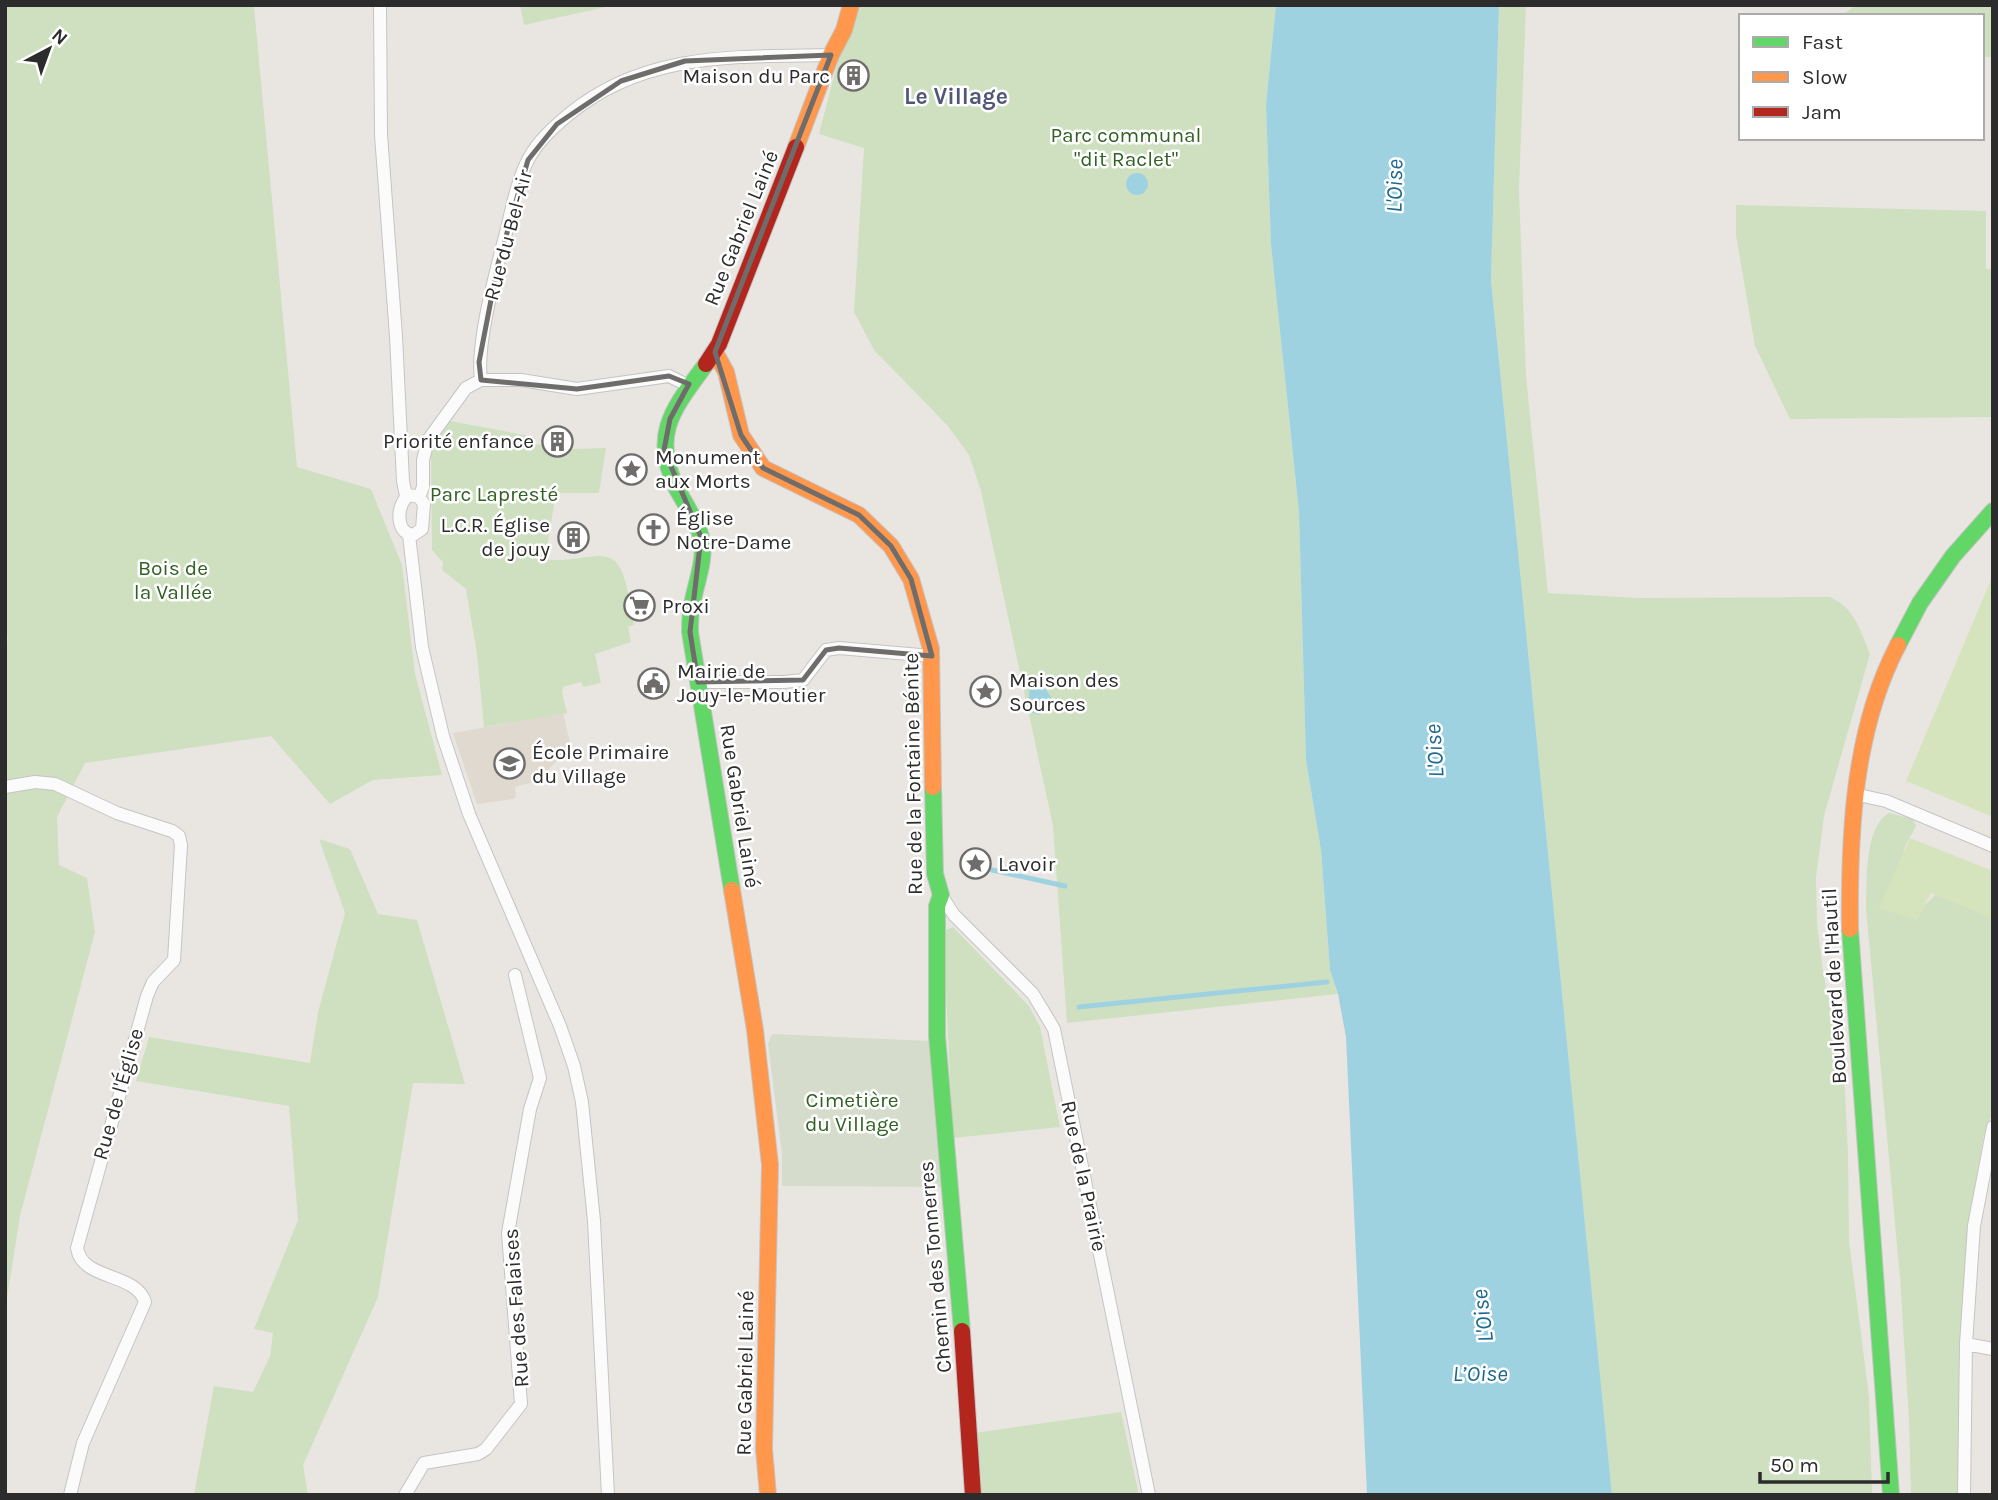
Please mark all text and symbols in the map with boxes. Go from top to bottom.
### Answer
north arrow [14,14,84,84]
legend [1739,14,1984,140]
text: N [47,24,72,50]
text: Fast [1802,30,1843,54]
building icon: Maison du Parc [836,59,870,93]
place label: Maison du Parc [682,64,830,88]
text: Slow [1802,65,1847,89]
district label: Le Village [904,83,1008,110]
text: Jam [1802,100,1842,124]
park label: Parc communal "dit Raclet" [1050,123,1202,171]
street label: Rue Gabriel Lainé [699,147,783,309]
water label: L'Oise [1381,159,1408,213]
street label: Rue du Bel-Air [479,167,537,303]
building icon: Priorité enfance [540,424,574,458]
place label: Priorité enfance [383,429,534,453]
place label: Monument aux Morts [655,445,761,493]
place icon: Monument aux Morts [615,452,649,486]
park label: Parc Lapresté [430,482,558,506]
place label: Église Notre-Dame [676,506,791,554]
place label: L.C.R. Église de jouy [441,513,550,561]
church icon: Église Notre-Dame [636,513,670,547]
building icon: L.C.R. Église de jouy [556,520,590,554]
park label: Bois de la Vallée [134,556,212,604]
supermarket icon: Proxi [622,589,656,623]
place label: Proxi [662,594,710,618]
street label: Rue de la Fontaine Bénite [899,653,927,895]
place label: Mairie de Jouy-le-Moutier [677,659,826,707]
public building icon: Mairie de Jouy-le-Moutier [637,666,671,700]
place label: Maison des Sources [1009,668,1119,716]
place icon: Maison des Sources [969,675,1003,709]
street label: Rue Gabriel Lainé [715,722,765,890]
water label: L'Oise [1419,723,1450,779]
place label: École Primaire du Village [532,740,669,788]
school or university icon: École Primaire du Village [492,747,526,781]
place icon: Lavoir [958,847,992,881]
place label: Lavoir [998,852,1056,876]
street label: Boulevard de l'Hautil [1817,887,1851,1085]
street label: Rue de l'Église [88,1025,148,1163]
park label: Cimetière du Village [805,1088,899,1136]
street label: Rue de la Prairie [1056,1098,1112,1254]
street label: Chemin des Tonnerres [914,1160,956,1374]
street label: Rue des Falaises [498,1228,534,1388]
water label: L'Oise [1466,1287,1499,1344]
street label: Rue Gabriel Lainé [732,1290,758,1456]
water label: L’Oise [1452,1360,1508,1387]
scale bar [1760,1440,1888,1484]
text: 50 m [1770,1453,1819,1477]

